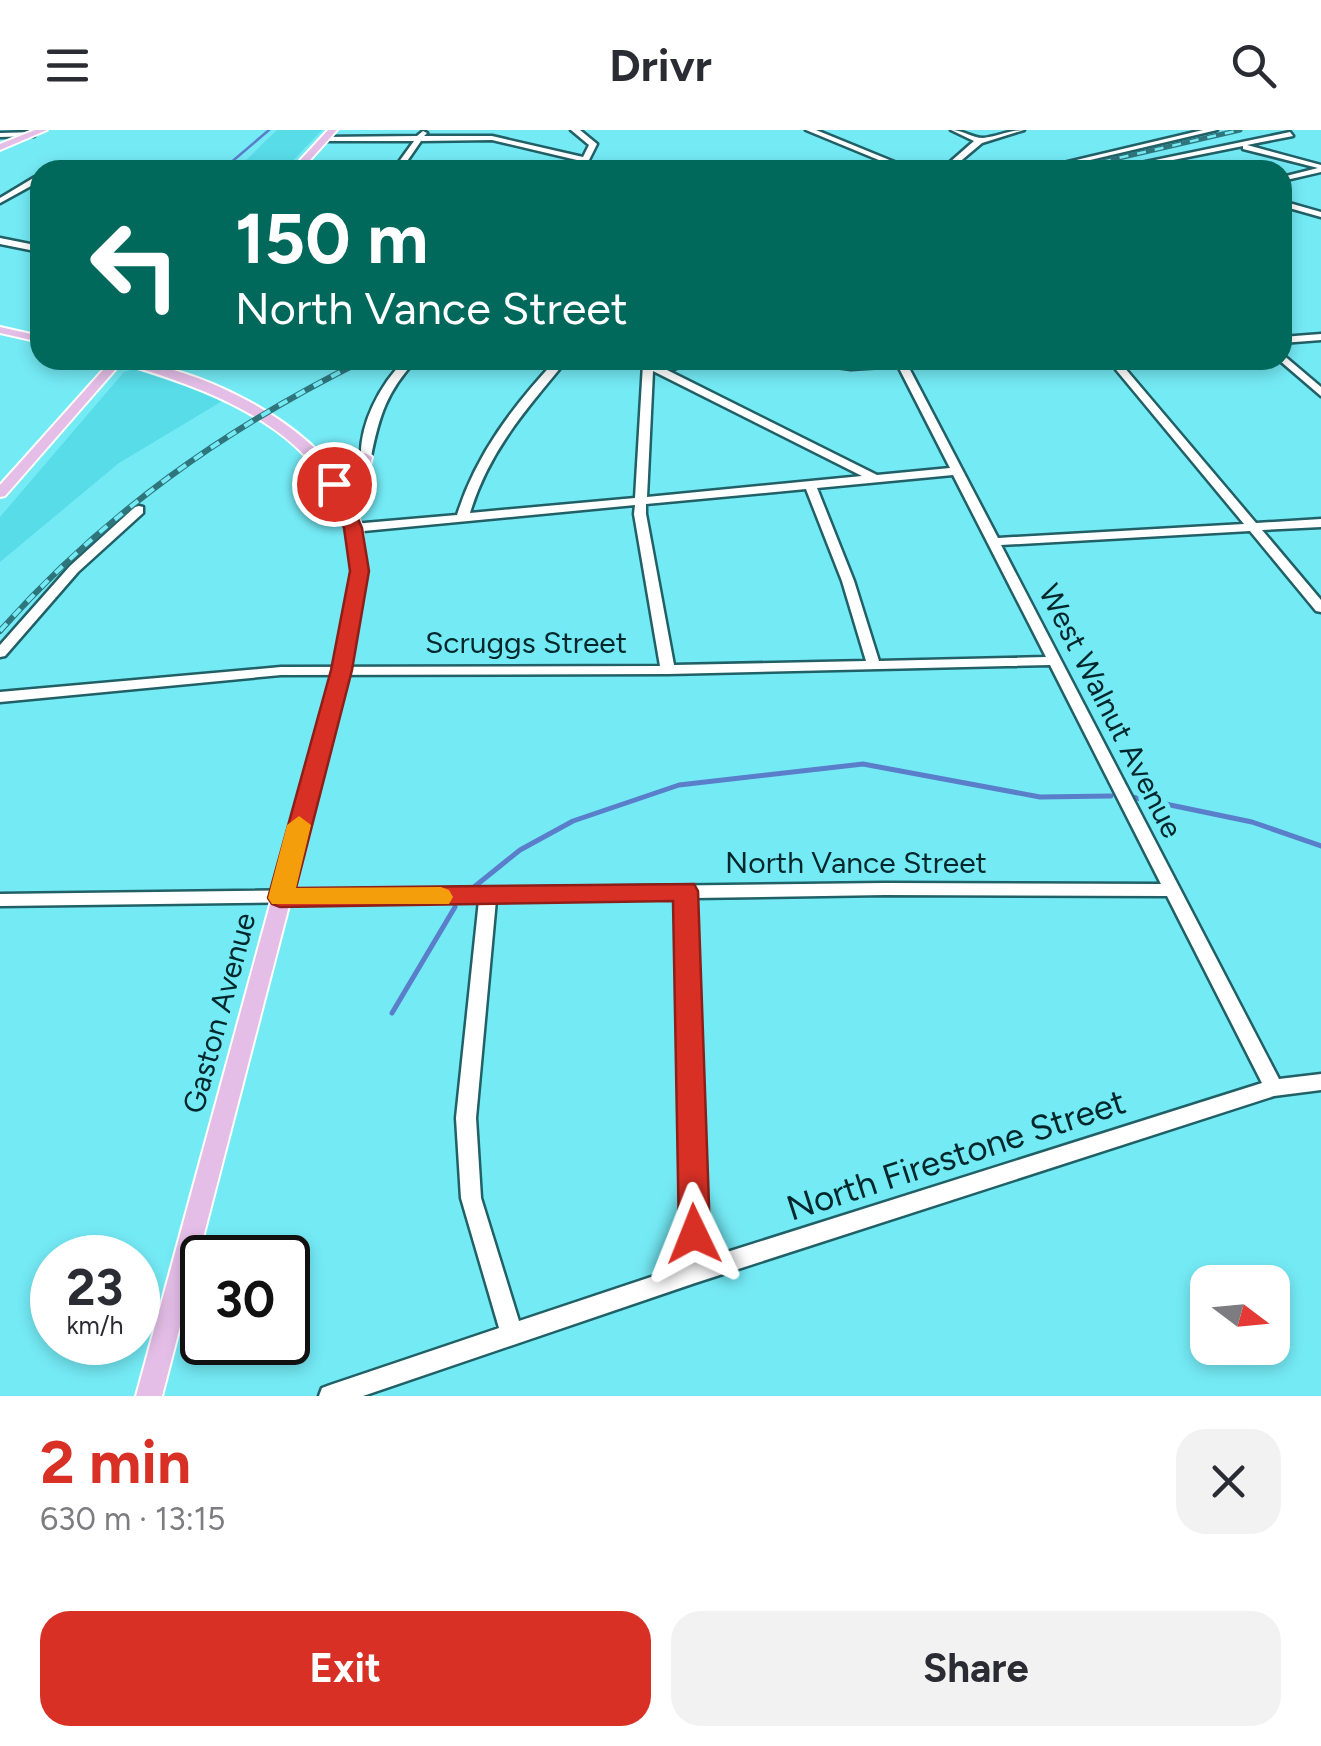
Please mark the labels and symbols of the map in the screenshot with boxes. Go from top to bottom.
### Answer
pin [292,442,377,527]
street label: West Walnut Avenue [1031,578,1191,844]
street label: Scruggs Street [425,624,627,661]
street label: North Vance Street [725,844,987,881]
street label: Gaston Avenue [174,909,264,1117]
street label: North Firestone Street [781,1080,1131,1230]
position arrow [642,1182,746,1286]
speed limit sign: 30 [180,1235,310,1365]
north arrow [1190,1265,1290,1365]

